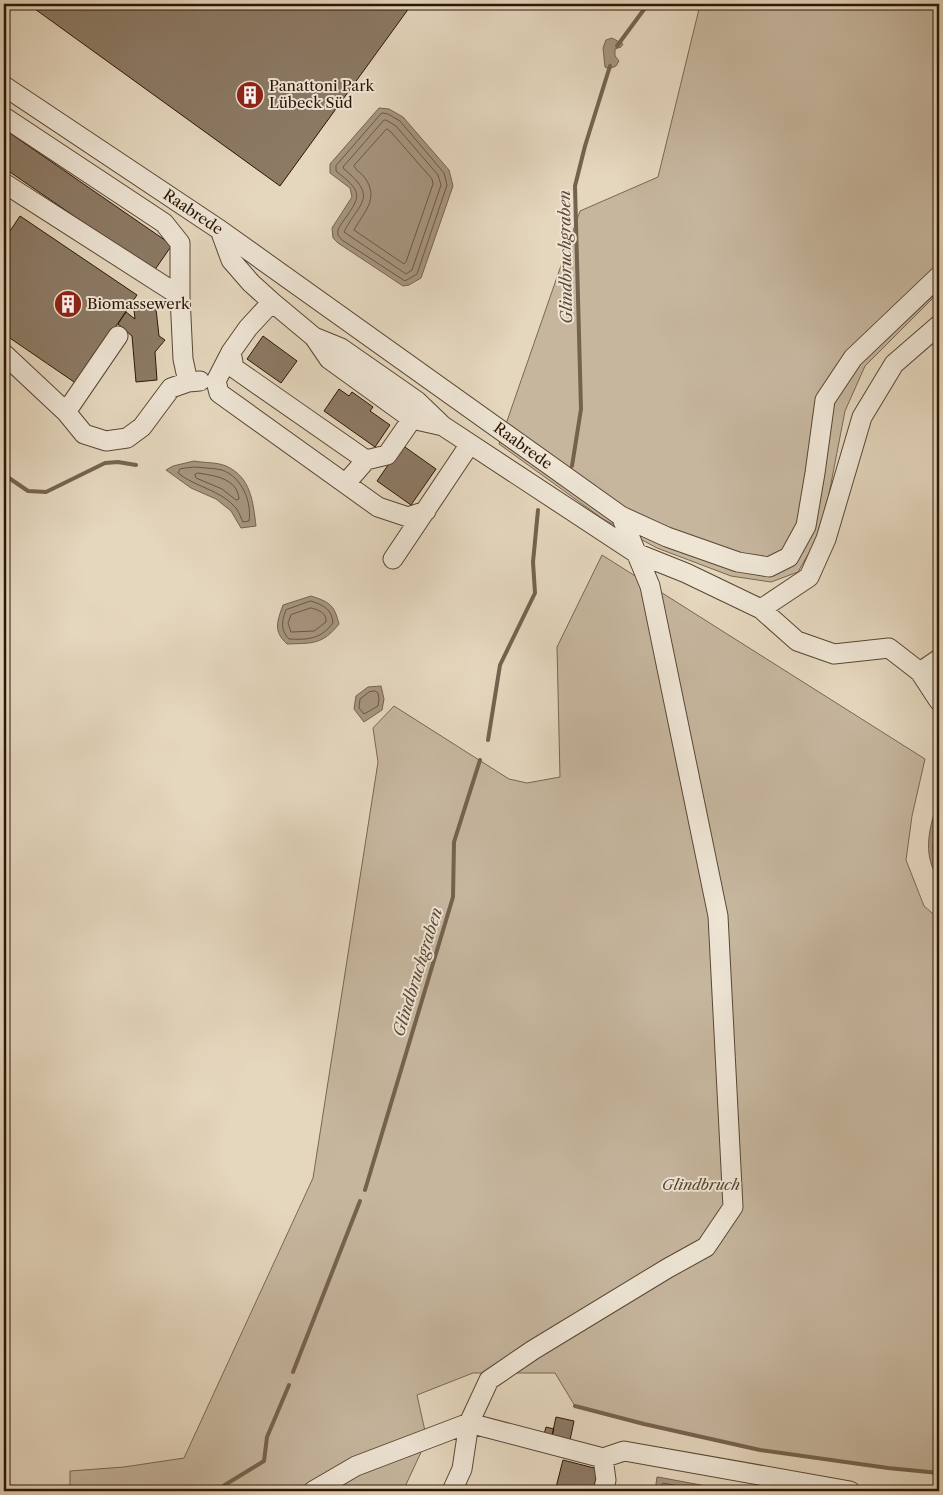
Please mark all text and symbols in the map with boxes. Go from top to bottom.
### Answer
place label: Panattoni Park Lübeck Süd [269,76,376,112]
building icon: Panattoni Park Lübeck Süd [235,80,265,110]
street label: Raabrede [160,185,227,238]
water label: Glindbruchgraben [554,190,576,324]
building icon: Biomassewerk [53,289,83,319]
place label: Biomassewerk [87,294,191,313]
street label: Raabrede [490,418,556,473]
water label: Glindbruchgraben [388,905,446,1039]
park label: Glindbruch [662,1175,740,1194]

